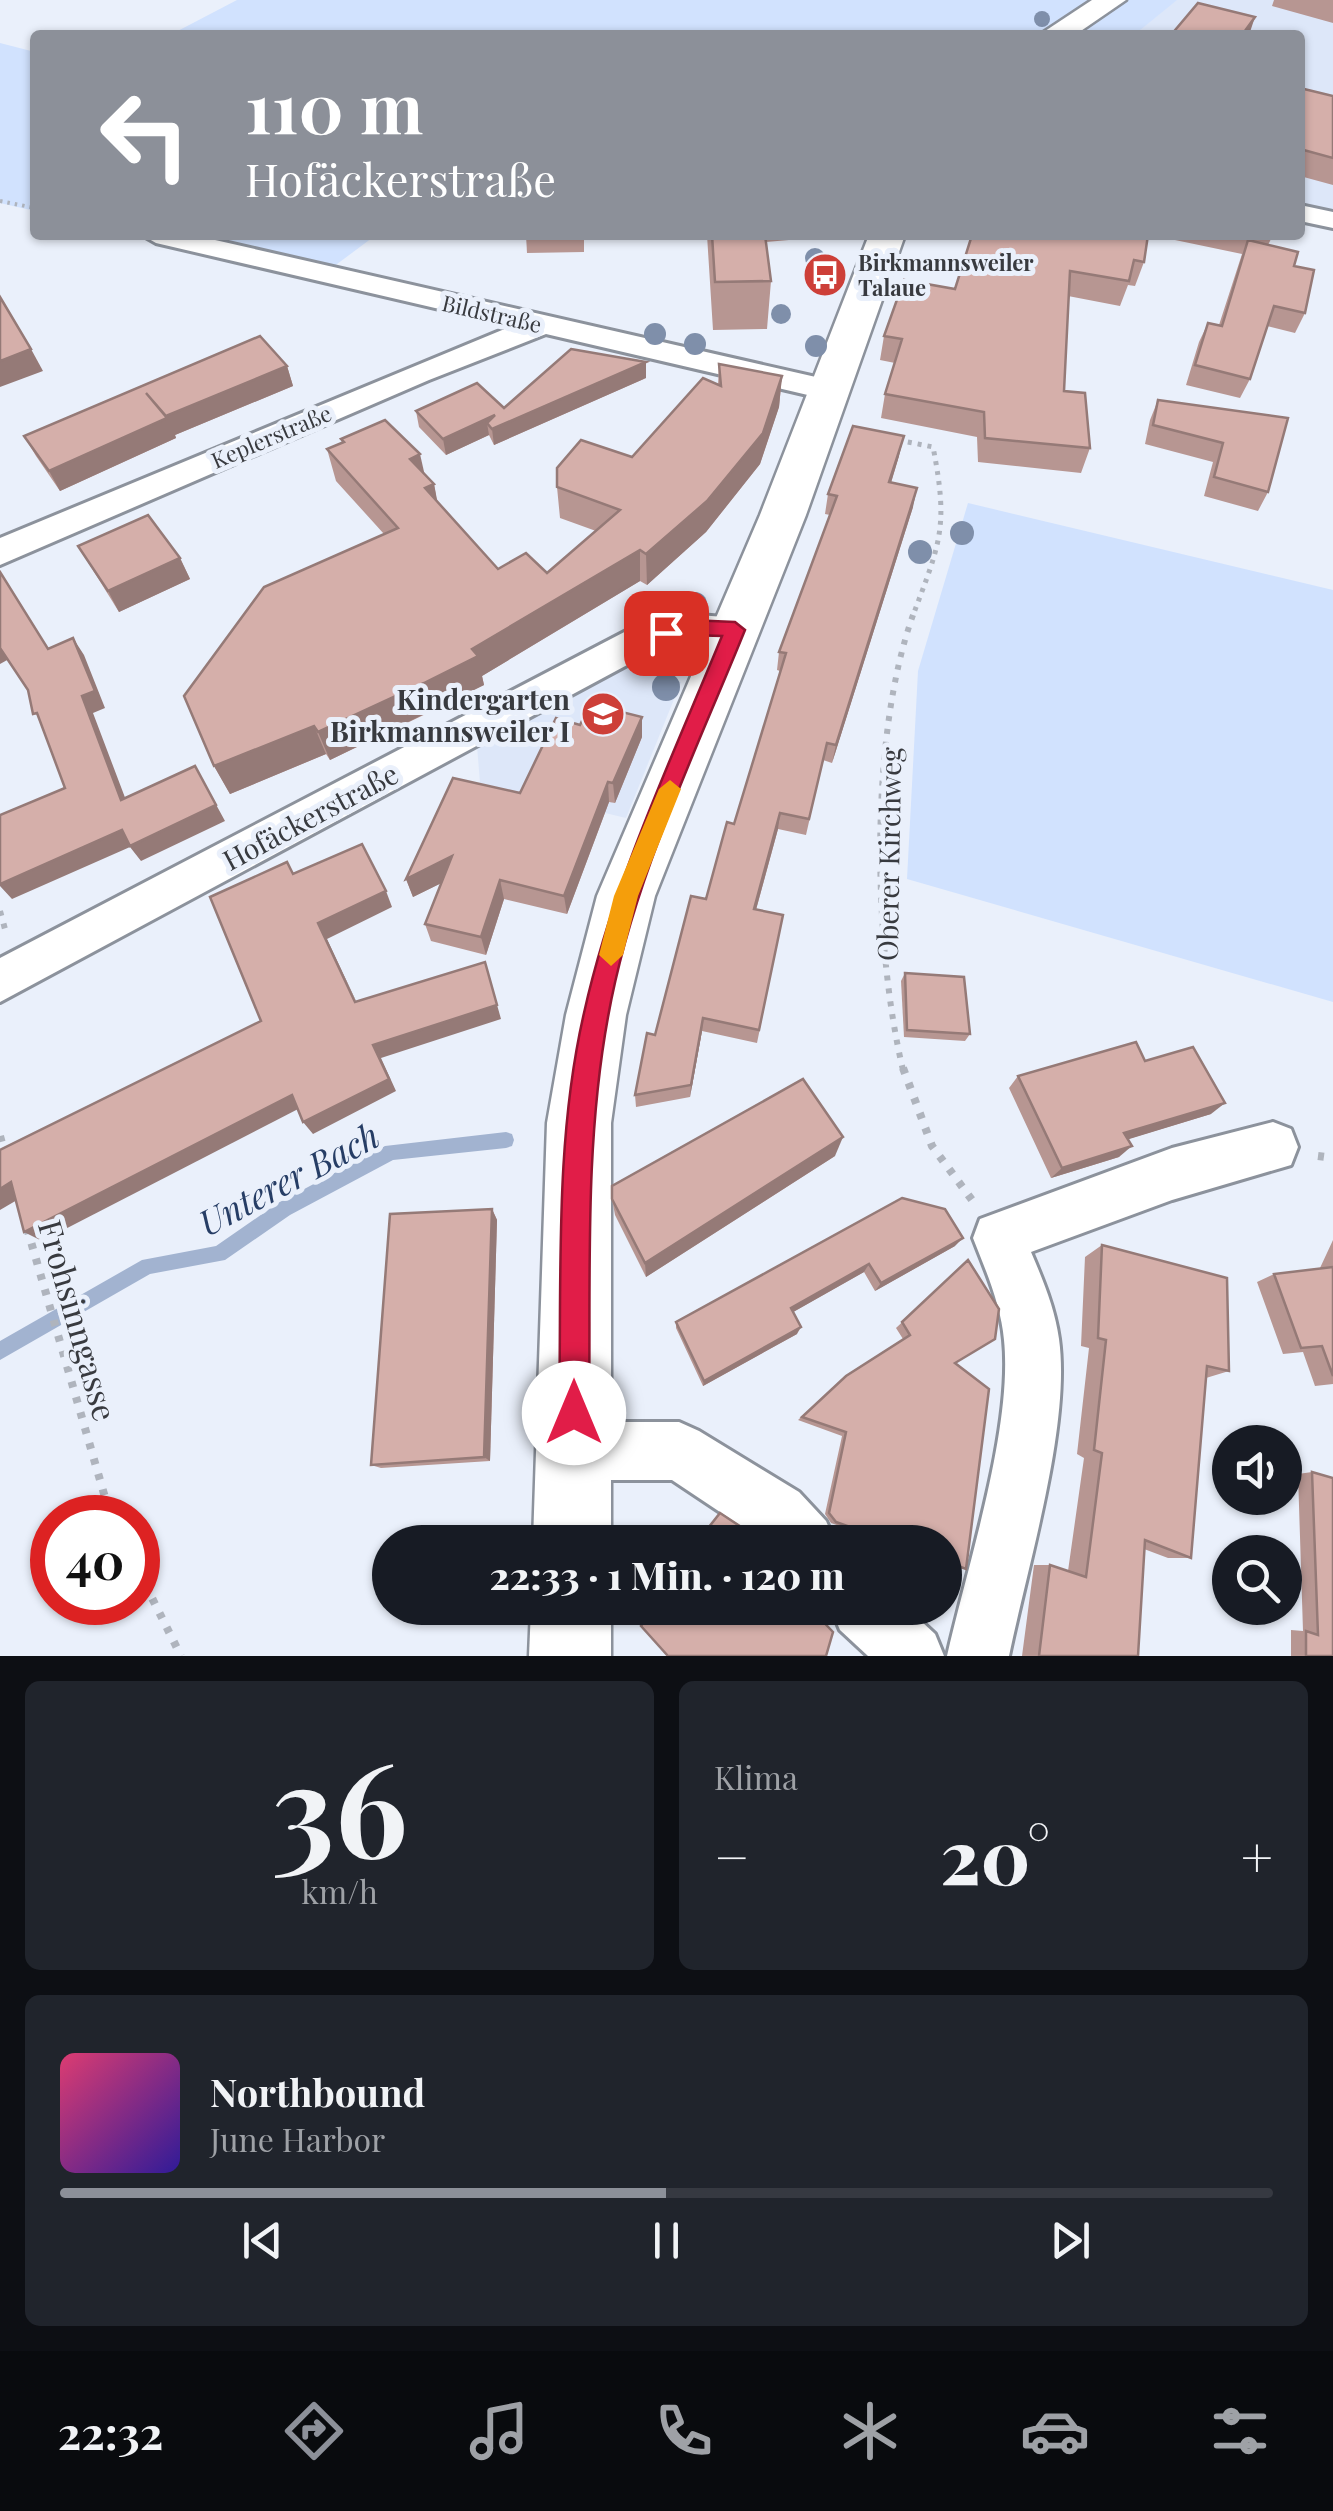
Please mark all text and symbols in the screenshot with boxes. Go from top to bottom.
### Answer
text: 110 m [245,58,423,152]
icon: left [80,70,210,200]
text: Hofäckerstraße [245,148,556,208]
place label: Birkmannsweiler Talaue [858,247,1034,302]
bus stop icon: Birkmannsweiler Talaue [802,252,848,298]
street label: Bildstraße [439,287,545,339]
street label: Keplerstraße [206,397,336,475]
pin [624,591,709,676]
icon: arrive [639,606,694,661]
place label: Kindergarten Birkmannsweiler I [330,680,570,749]
school or university icon: Kindergarten Birkmannsweiler I [580,691,626,737]
street label: Oberer Kirchweg [868,746,908,961]
street label: Hofäckerstraße [216,754,404,878]
water label: Unterer Bach [189,1111,387,1245]
street label: Frohsinngasse [30,1215,128,1425]
position arrow [522,1361,626,1465]
map controls [1212,1425,1302,1625]
button: sound [1212,1425,1302,1515]
speed limit sign: 40 [30,1495,160,1625]
button: search [1212,1535,1302,1625]
text: 22:33 · 1 Min. · 120 m [489,1549,845,1600]
text: 36 [271,1717,408,1891]
text: Klima [714,1755,798,1798]
text: 20° [940,1804,1050,1904]
text: − [714,1818,750,1892]
text: + [1241,1818,1273,1892]
text: km/h [301,1869,378,1912]
text: Northbound [210,2066,425,2117]
text: June Harbor [210,2117,385,2160]
icon: previous [235,2213,290,2268]
icon: pause [639,2213,694,2268]
icon: next [1043,2213,1098,2268]
icon: directions [279,2396,349,2466]
icon: music [464,2396,534,2466]
icon: phone [649,2396,719,2466]
icon: climate [835,2396,905,2466]
icon: car [1020,2396,1090,2466]
icon: filters [1205,2396,1275,2466]
text: 22:32 [58,2401,163,2461]

